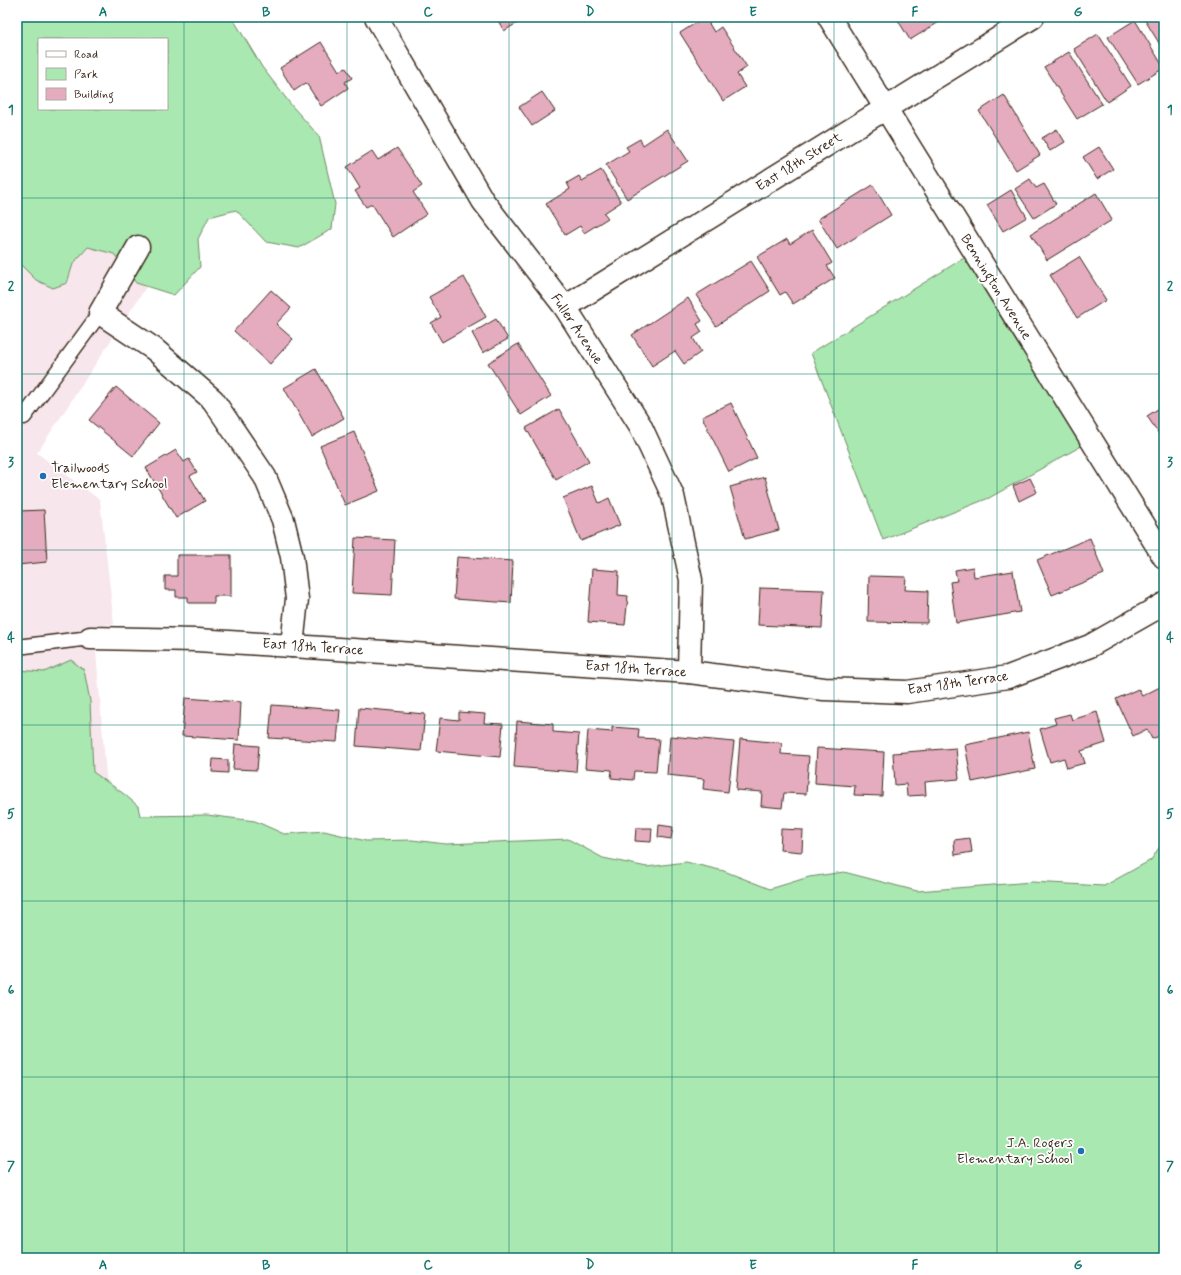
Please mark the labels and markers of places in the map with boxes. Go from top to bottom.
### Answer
place label: Trailwoods Elementary School [51,459,167,493]
marker: Trailwoods Elementary School [38,471,48,481]
place label: J.A. Rogers Elementary School [957,1134,1073,1168]
marker: J.A. Rogers Elementary School [1076,1146,1086,1156]

